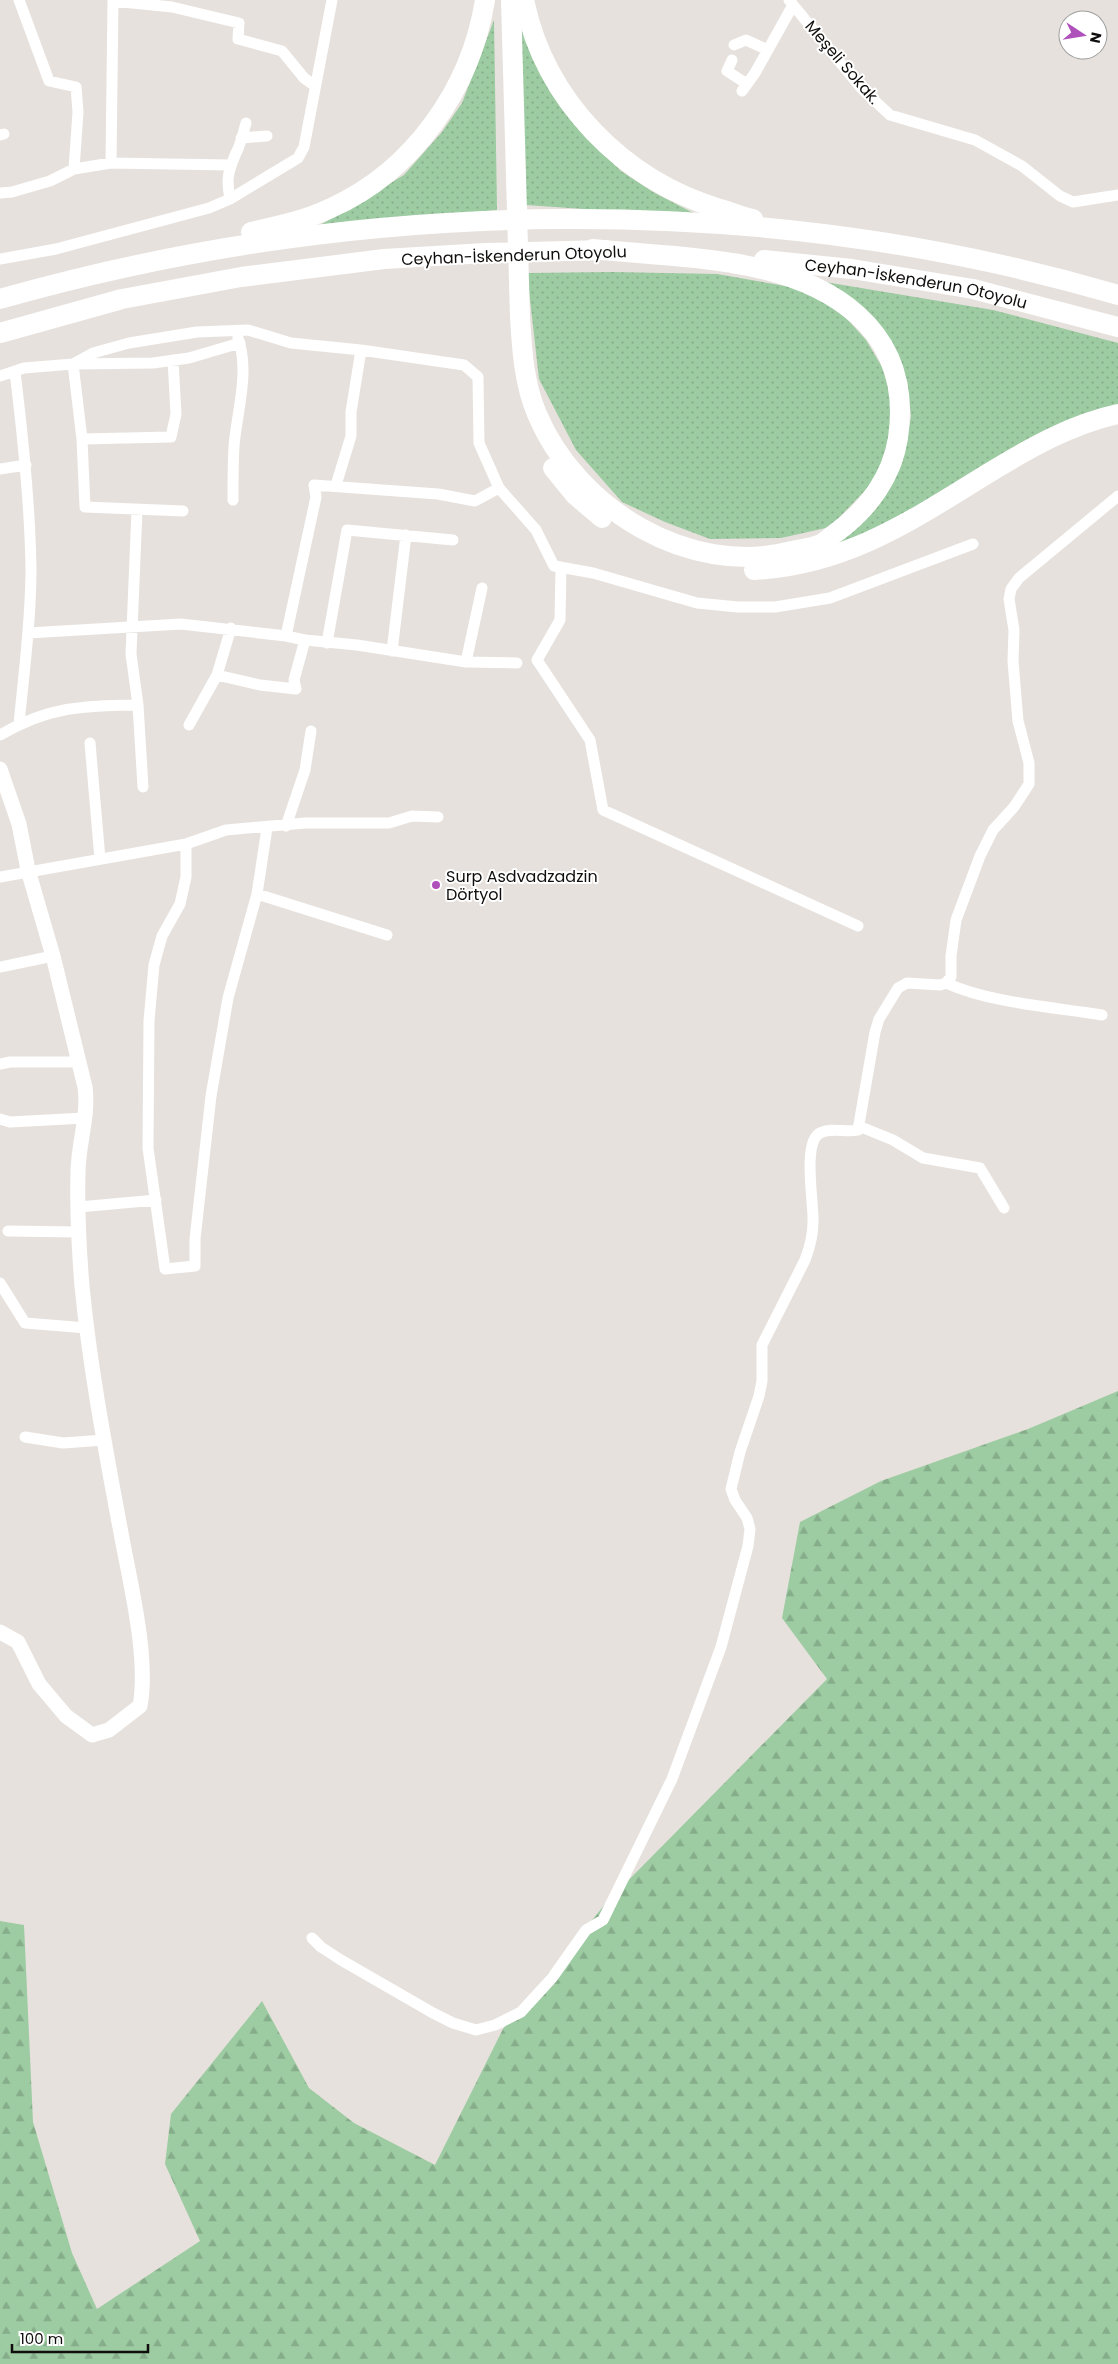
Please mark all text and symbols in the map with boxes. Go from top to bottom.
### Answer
north arrow [1058,10,1108,60]
street label: Meşeli Sokak. [800,15,886,109]
text: N [1085,30,1107,45]
street label: Ceyhan-İskenderun Otoyolu [401,240,627,271]
street label: Ceyhan-İskenderun Otoyolu [804,253,1030,315]
place label: Surp Asdvadzadzin Dörtyol [446,865,598,906]
marker: Surp Asdvadzadzin Dörtyol [430,879,442,891]
scale bar [12,2322,149,2354]
text: 100 m [20,2328,63,2349]

